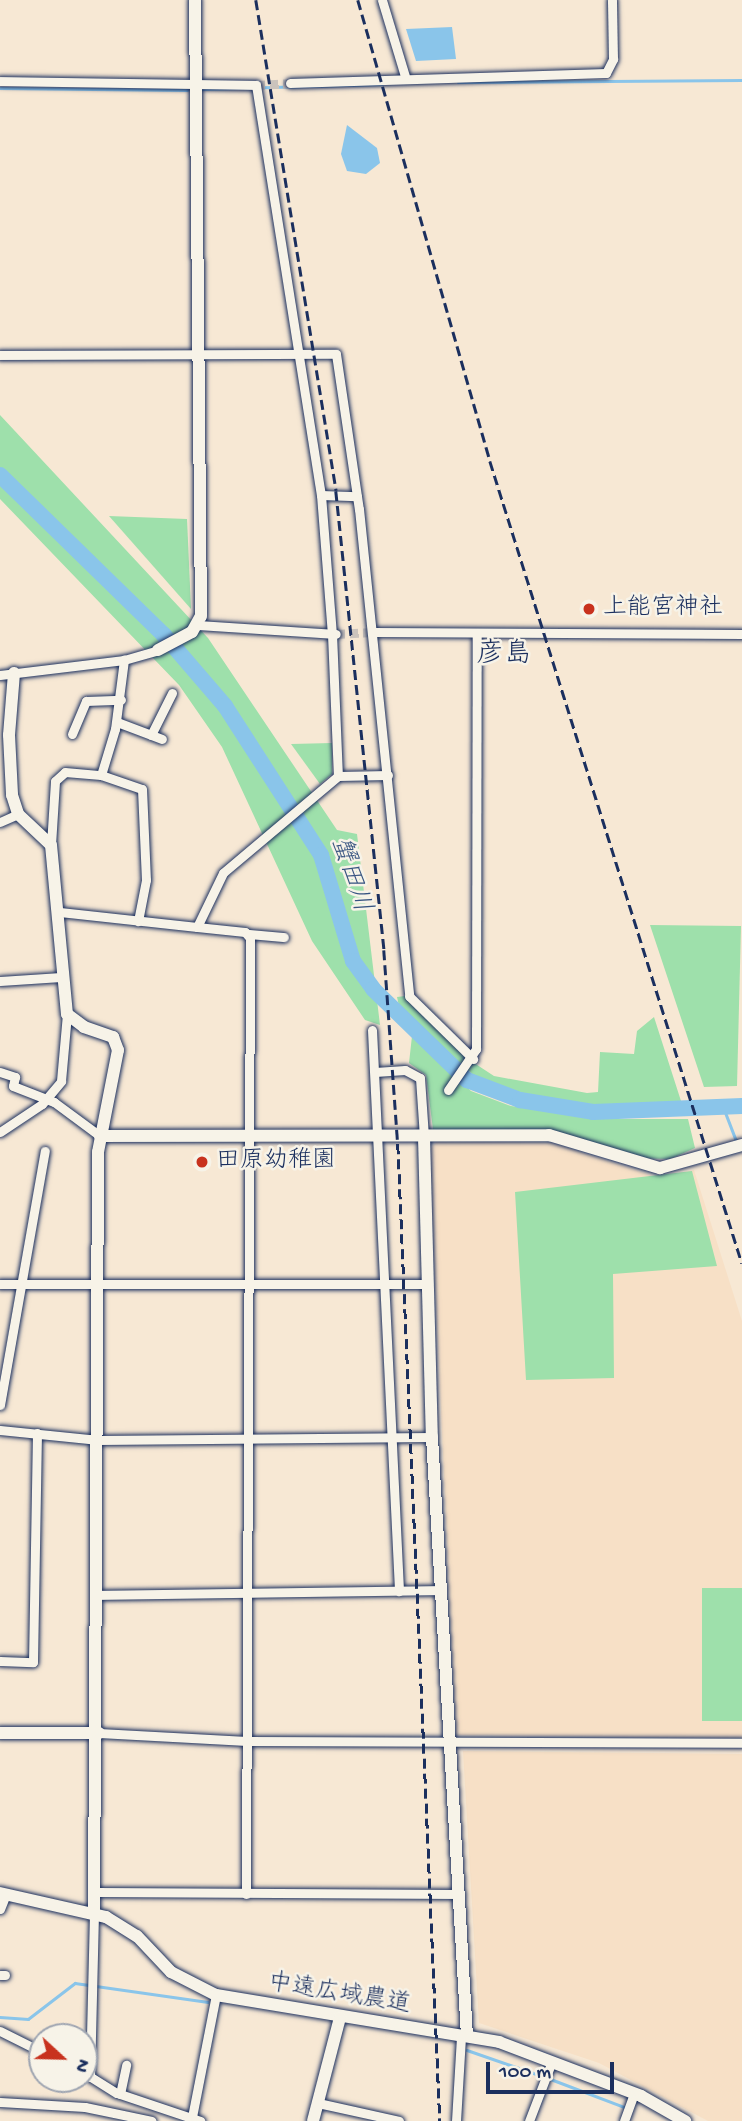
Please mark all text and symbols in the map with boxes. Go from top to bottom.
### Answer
place label: 上能宮神社 [603,595,723,623]
marker: 上能宮神社 [581,601,597,617]
district label: 彦島 [476,639,532,673]
water label: 蟹田川 [322,833,376,917]
place label: 田原幼稚園 [216,1148,336,1176]
marker: 田原幼稚園 [194,1154,210,1170]
street label: 中遠広域農道 [266,1970,412,2020]
north arrow [28,2023,98,2093]
scale bar [490,2048,618,2092]
text: N [68,2055,94,2075]
text: 100 m [499,2061,551,2086]

